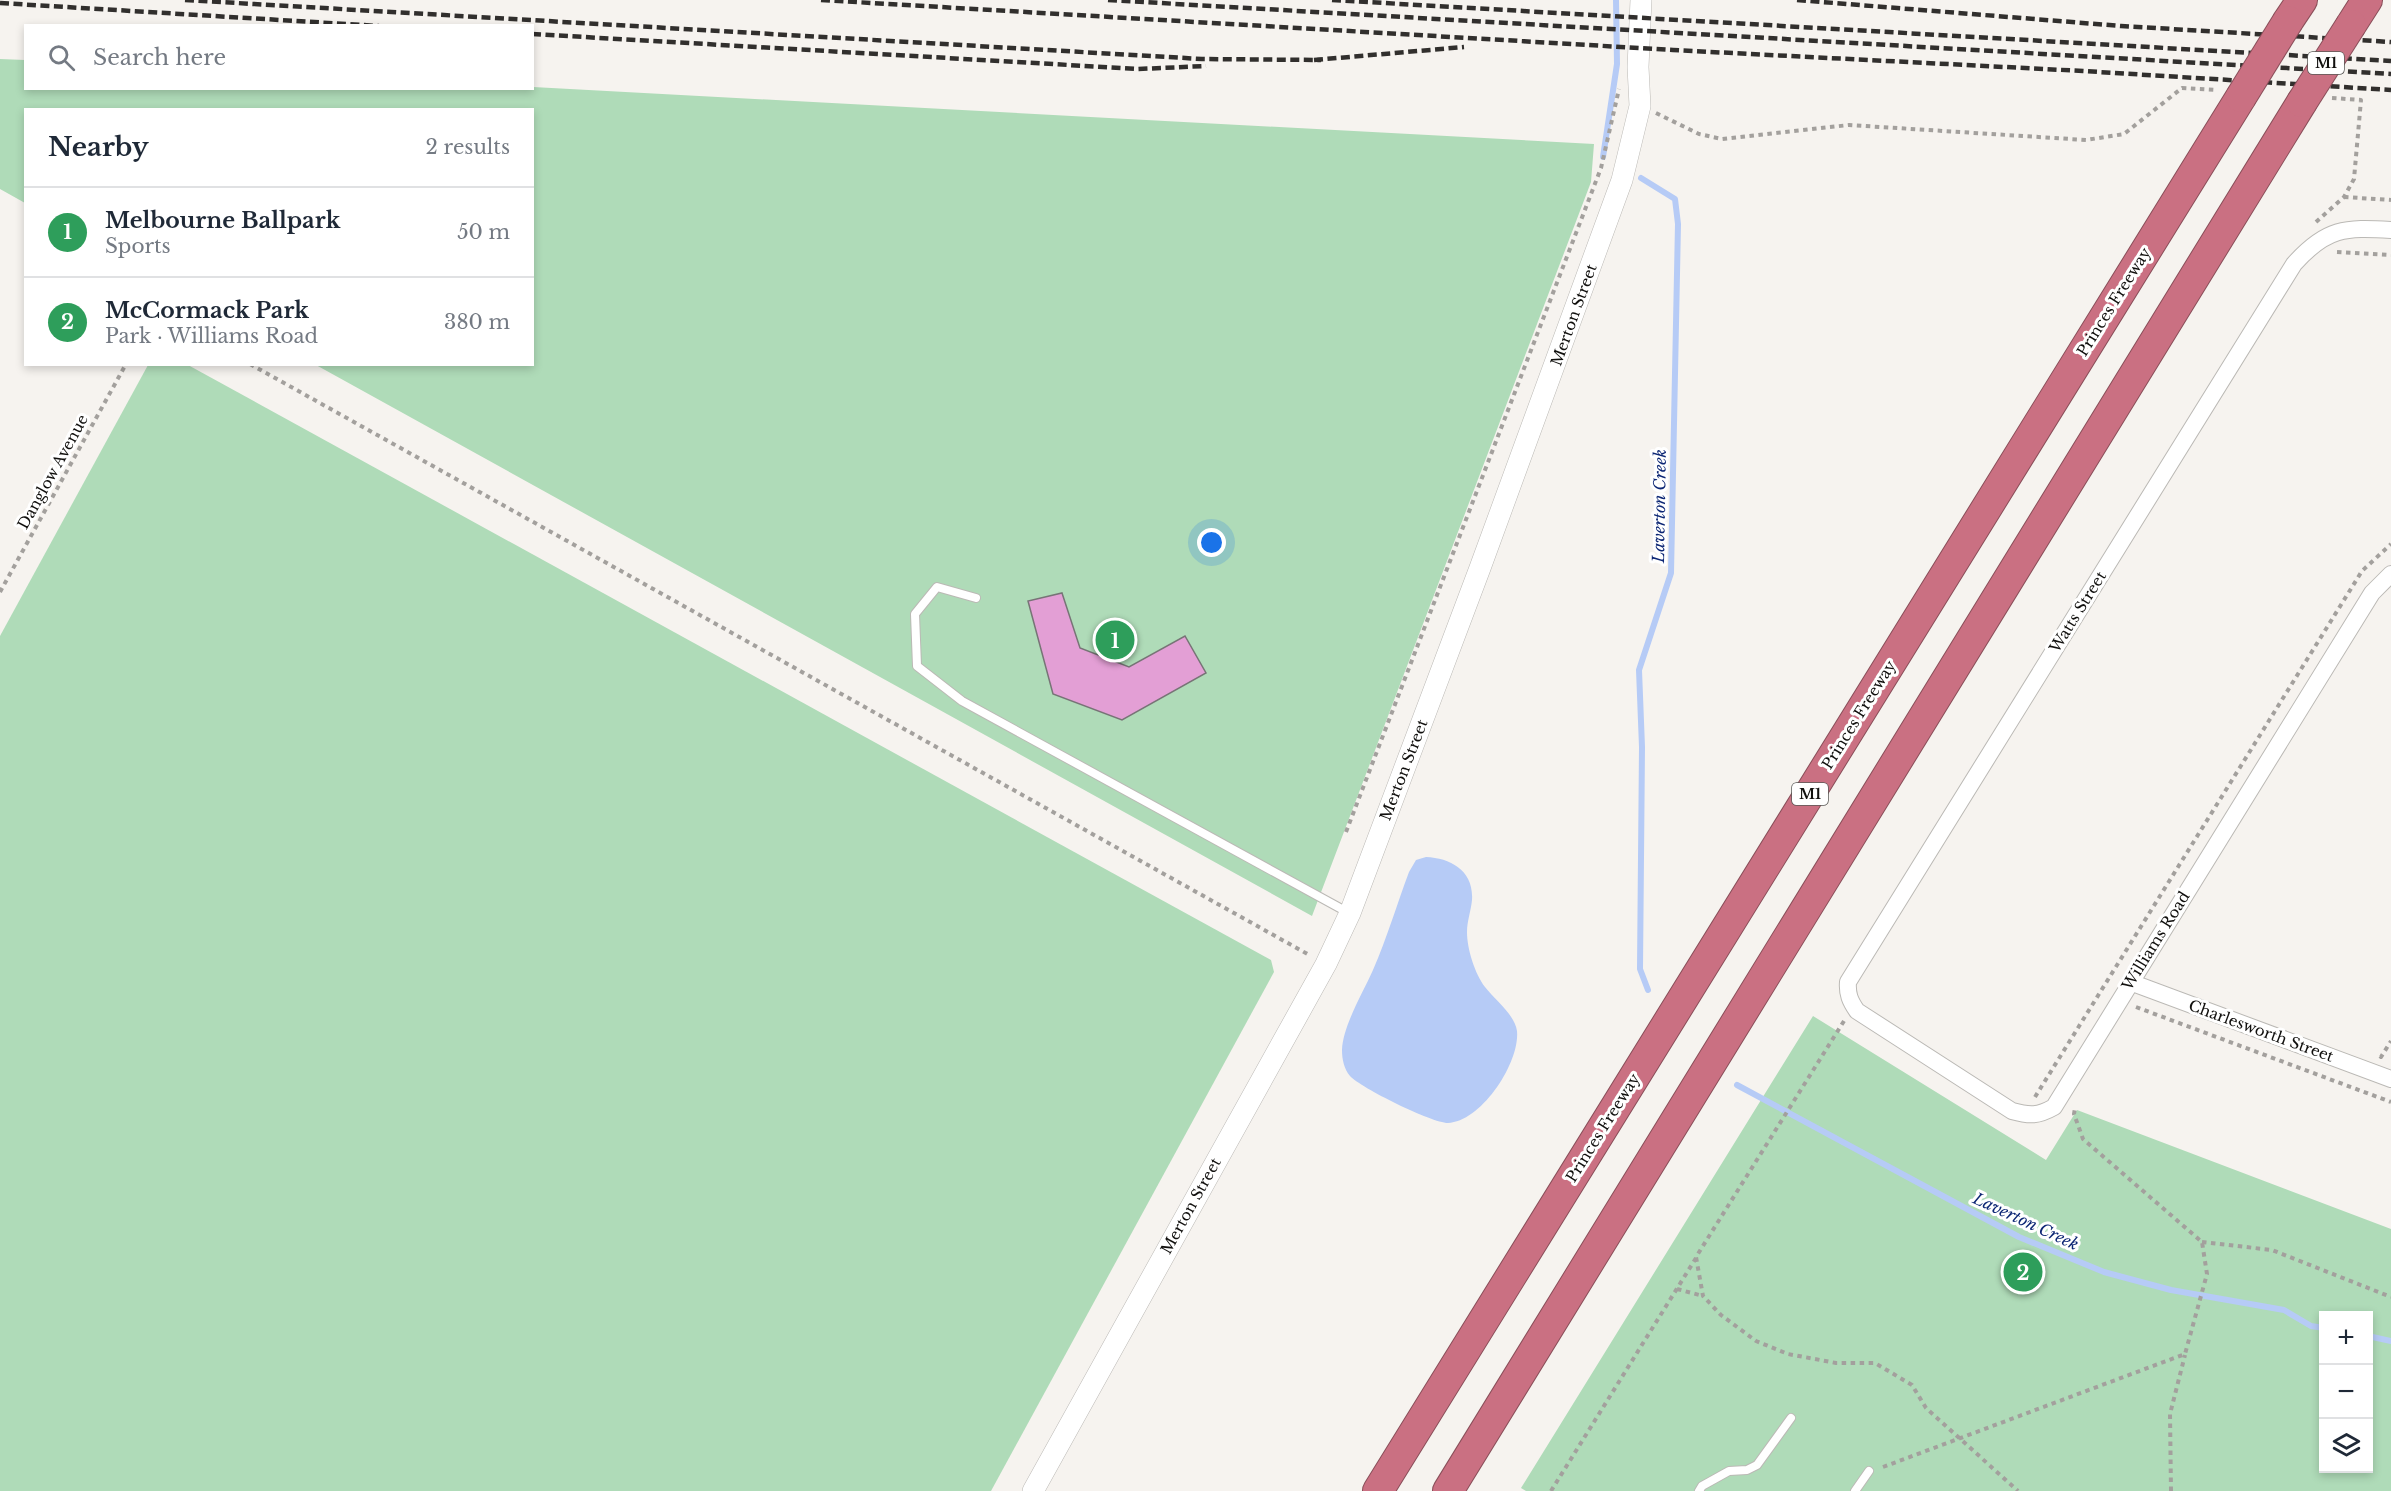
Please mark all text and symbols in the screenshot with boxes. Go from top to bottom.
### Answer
search box [24,24,534,90]
icon: search [45,41,78,74]
text: Search here [93,44,226,71]
road number: M1 [2308,52,2344,74]
text: Nearby [48,131,149,163]
text: 2 results [426,135,510,159]
text: Melbourne Ballpark [105,207,340,234]
text: 1 [63,220,72,244]
text: 50 m [457,220,510,244]
text: Sports [105,234,171,258]
street label: Princes Freeway [2072,243,2155,360]
street label: Merton Street [1546,261,1601,368]
text: McCormack Park [105,297,309,324]
text: 2 [61,310,74,334]
text: 380 m [444,310,510,334]
text: Park · Williams Road [105,324,318,348]
street label: Danglow Avenue [13,411,92,532]
water label: Laverton Creek [1648,449,1670,564]
your location [1197,528,1226,557]
street label: Watts Street [2045,567,2110,657]
pin: 1 [1096,618,1134,662]
street label: Princes Freeway [1817,656,1900,773]
street label: Merton Street [1375,716,1432,823]
road number: M1 [1792,783,1828,805]
street label: Williams Road [2117,888,2194,995]
street label: Charlesworth Street [2186,995,2337,1066]
street label: Princes Freeway [1561,1069,1644,1186]
street label: Merton Street [1156,1154,1225,1257]
water label: Laverton Creek [1969,1187,2082,1254]
pin: 2 [2004,1250,2042,1294]
map controls [2319,1311,2373,1473]
button: + [2319,1311,2373,1365]
button: − [2319,1365,2373,1419]
button: layers [2319,1419,2373,1473]

